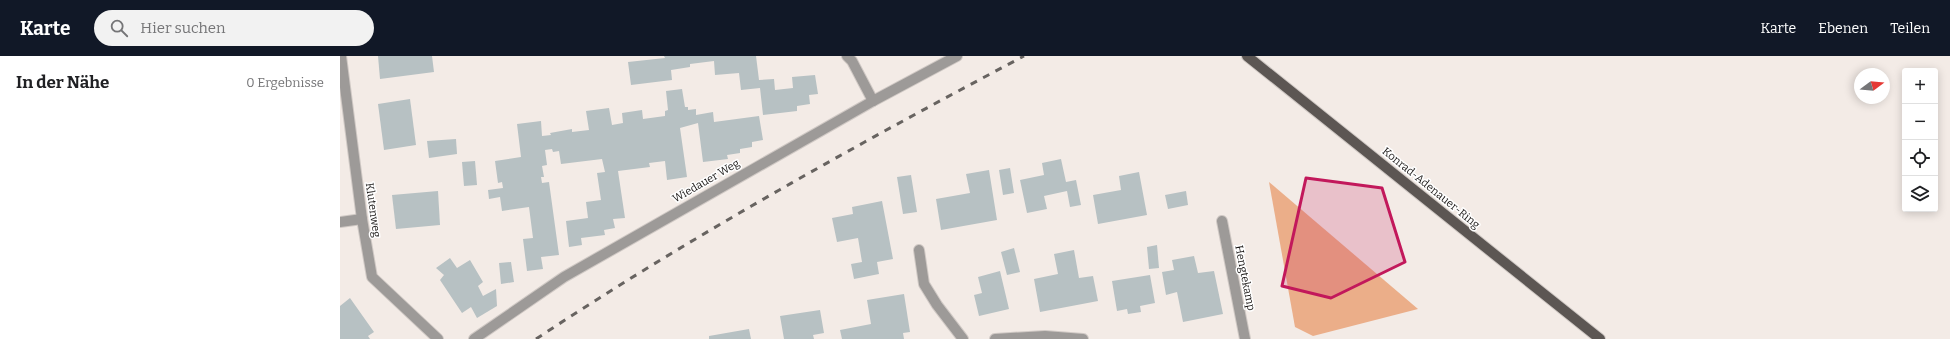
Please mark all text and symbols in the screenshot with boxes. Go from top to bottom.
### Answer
search box [94,10,374,46]
text: Karte [20,17,70,40]
icon: search [108,17,130,39]
text: Hier suchen [140,19,226,37]
text: Karte [1761,20,1796,37]
text: Ebenen [1818,20,1868,37]
text: Teilen [1890,20,1930,37]
north arrow [1854,68,1890,104]
map controls [1902,68,1938,212]
button: + [1902,68,1938,104]
text: In der Nähe [16,72,109,93]
text: 0 Ergebnisse [246,75,324,90]
button: − [1902,104,1938,140]
button: locate [1902,140,1938,176]
street label: Konrad-Adenauer-Ring [1380,145,1482,231]
street label: Wiedauer Weg [670,157,742,205]
button: layers [1902,176,1938,212]
street label: Klutenweg [363,182,383,238]
street label: Hengtekamp [1232,244,1258,312]

